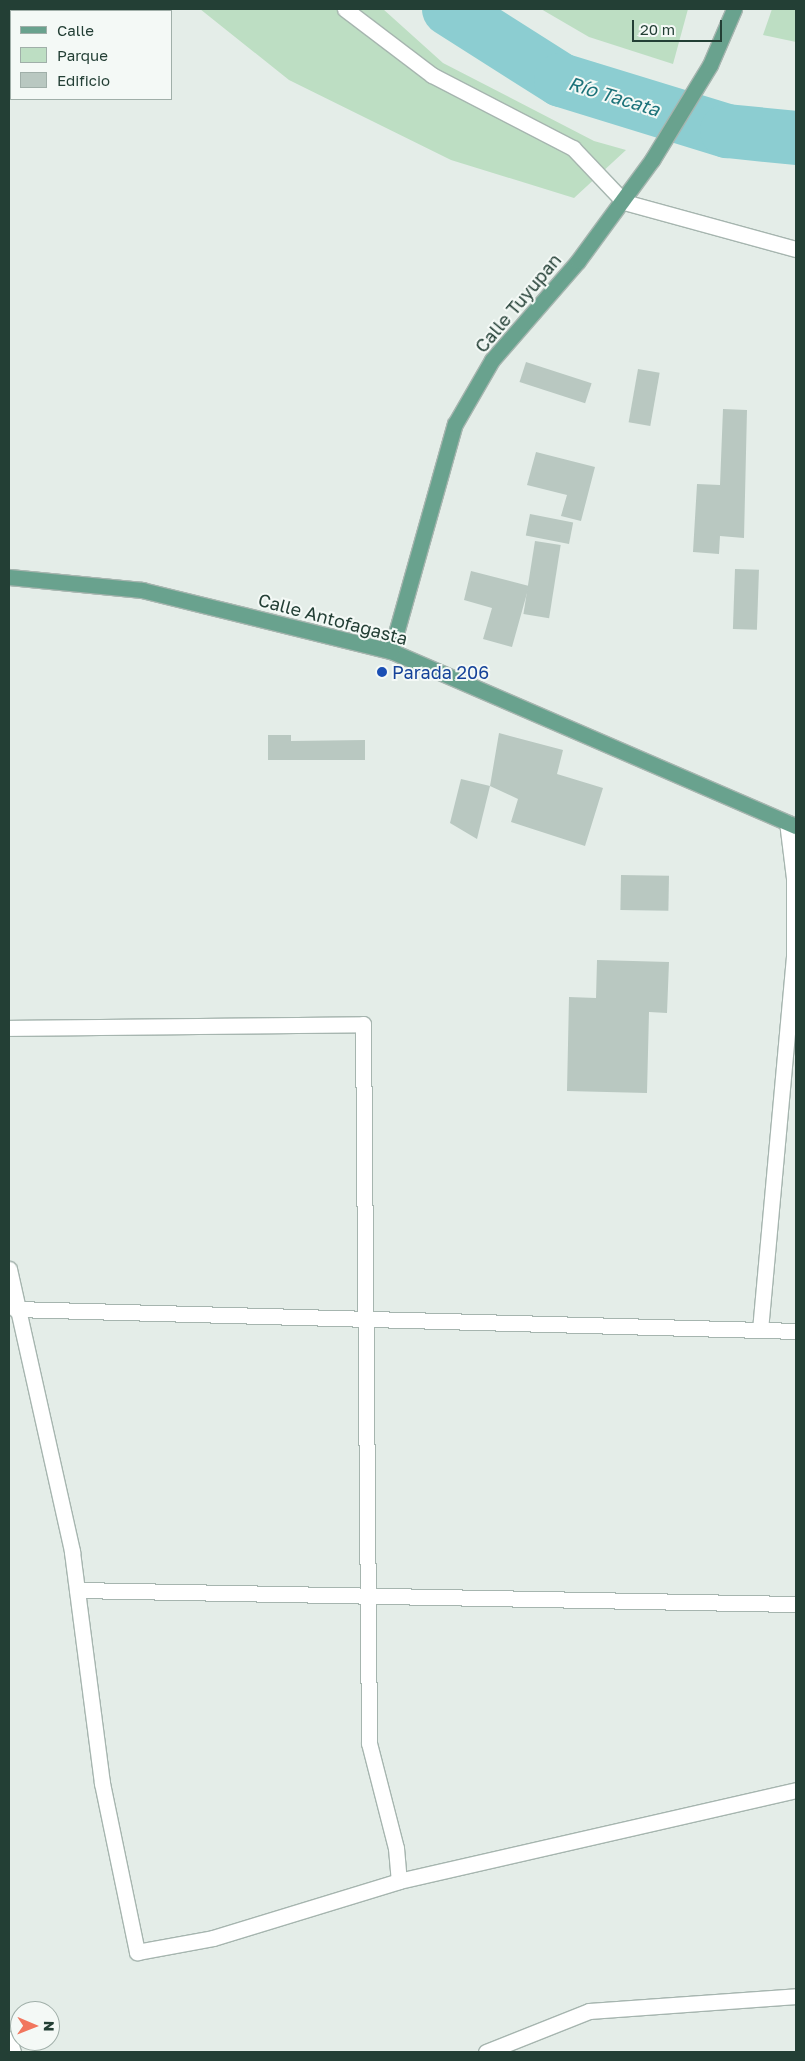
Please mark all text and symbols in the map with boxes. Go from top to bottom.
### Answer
legend [10,10,172,100]
scale bar [635,10,725,42]
text: 20 m [640,20,675,38]
text: Calle [57,21,94,39]
text: Parque [57,46,108,64]
text: Edificio [57,71,110,89]
water label: Río Tacata [566,71,662,121]
street label: Calle Tuyupan [470,249,566,357]
street label: Calle Antofagasta [256,589,410,649]
place label: Parada 206 [392,661,489,683]
marker: Parada 206 [376,666,388,678]
north arrow [10,2001,60,2051]
text: N [41,2021,58,2032]

